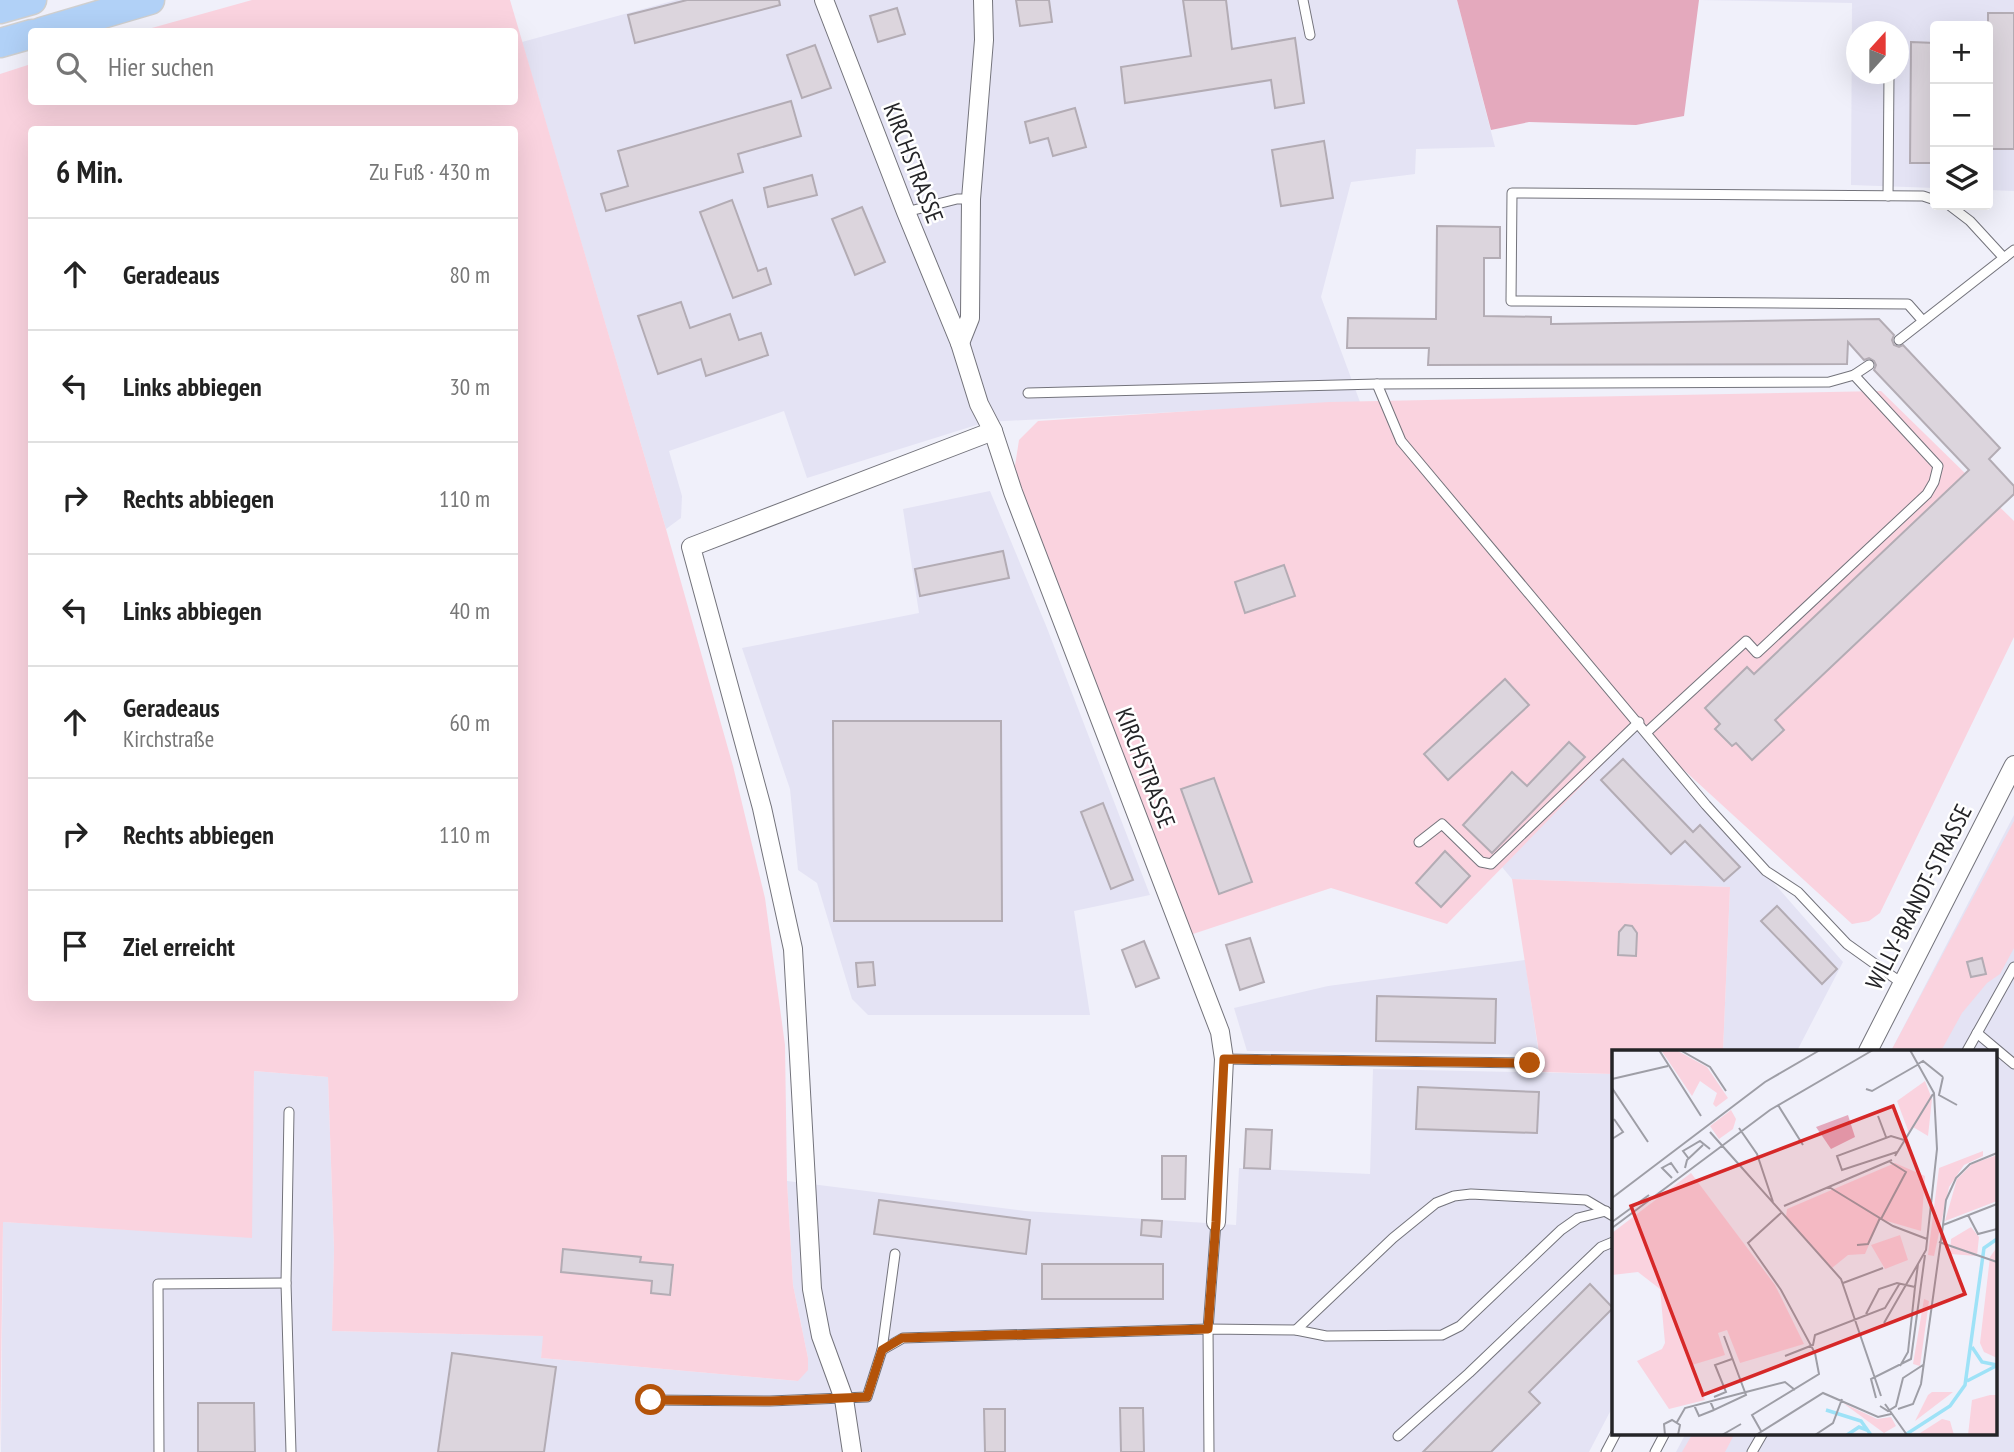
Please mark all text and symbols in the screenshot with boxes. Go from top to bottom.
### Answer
north arrow [1846,21,1909,84]
map controls [1930,21,1993,210]
button: + [1930,21,1993,84]
search box [28,28,518,105]
icon: search [52,48,90,86]
text: Hier suchen [108,50,214,83]
button: − [1930,84,1993,147]
street label: KIRCHSTRASSE [876,98,951,227]
button: layers [1930,147,1993,210]
text: 6 Min. [56,152,123,191]
text: Zu Fuß · 430 m [369,157,490,186]
icon: ahead [56,255,94,293]
text: Geradeaus [123,258,220,291]
text: 80 m [449,260,490,289]
icon: left [56,367,94,405]
text: Links abbiegen [123,370,262,403]
text: 30 m [449,372,490,401]
icon: right [56,479,94,517]
text: Rechts abbiegen [123,482,274,515]
text: 110 m [439,484,490,513]
icon: left [56,591,94,629]
text: Links abbiegen [123,594,262,627]
text: 40 m [449,596,490,625]
text: Geradeaus [123,691,220,724]
icon: ahead [56,703,94,741]
street label: KIRCHSTRASSE [1108,703,1183,832]
text: 60 m [449,708,490,737]
text: Kirchstraße [123,724,214,753]
street label: WILLY-BRANDT-STRASSE [1858,799,1979,995]
icon: right [56,815,94,853]
text: Rechts abbiegen [123,818,274,851]
text: 110 m [439,820,490,849]
icon: arrive [56,927,94,965]
text: Ziel erreicht [123,930,235,963]
route end [1514,1047,1545,1078]
inset map [1612,1050,1996,1434]
route start [635,1384,666,1415]

